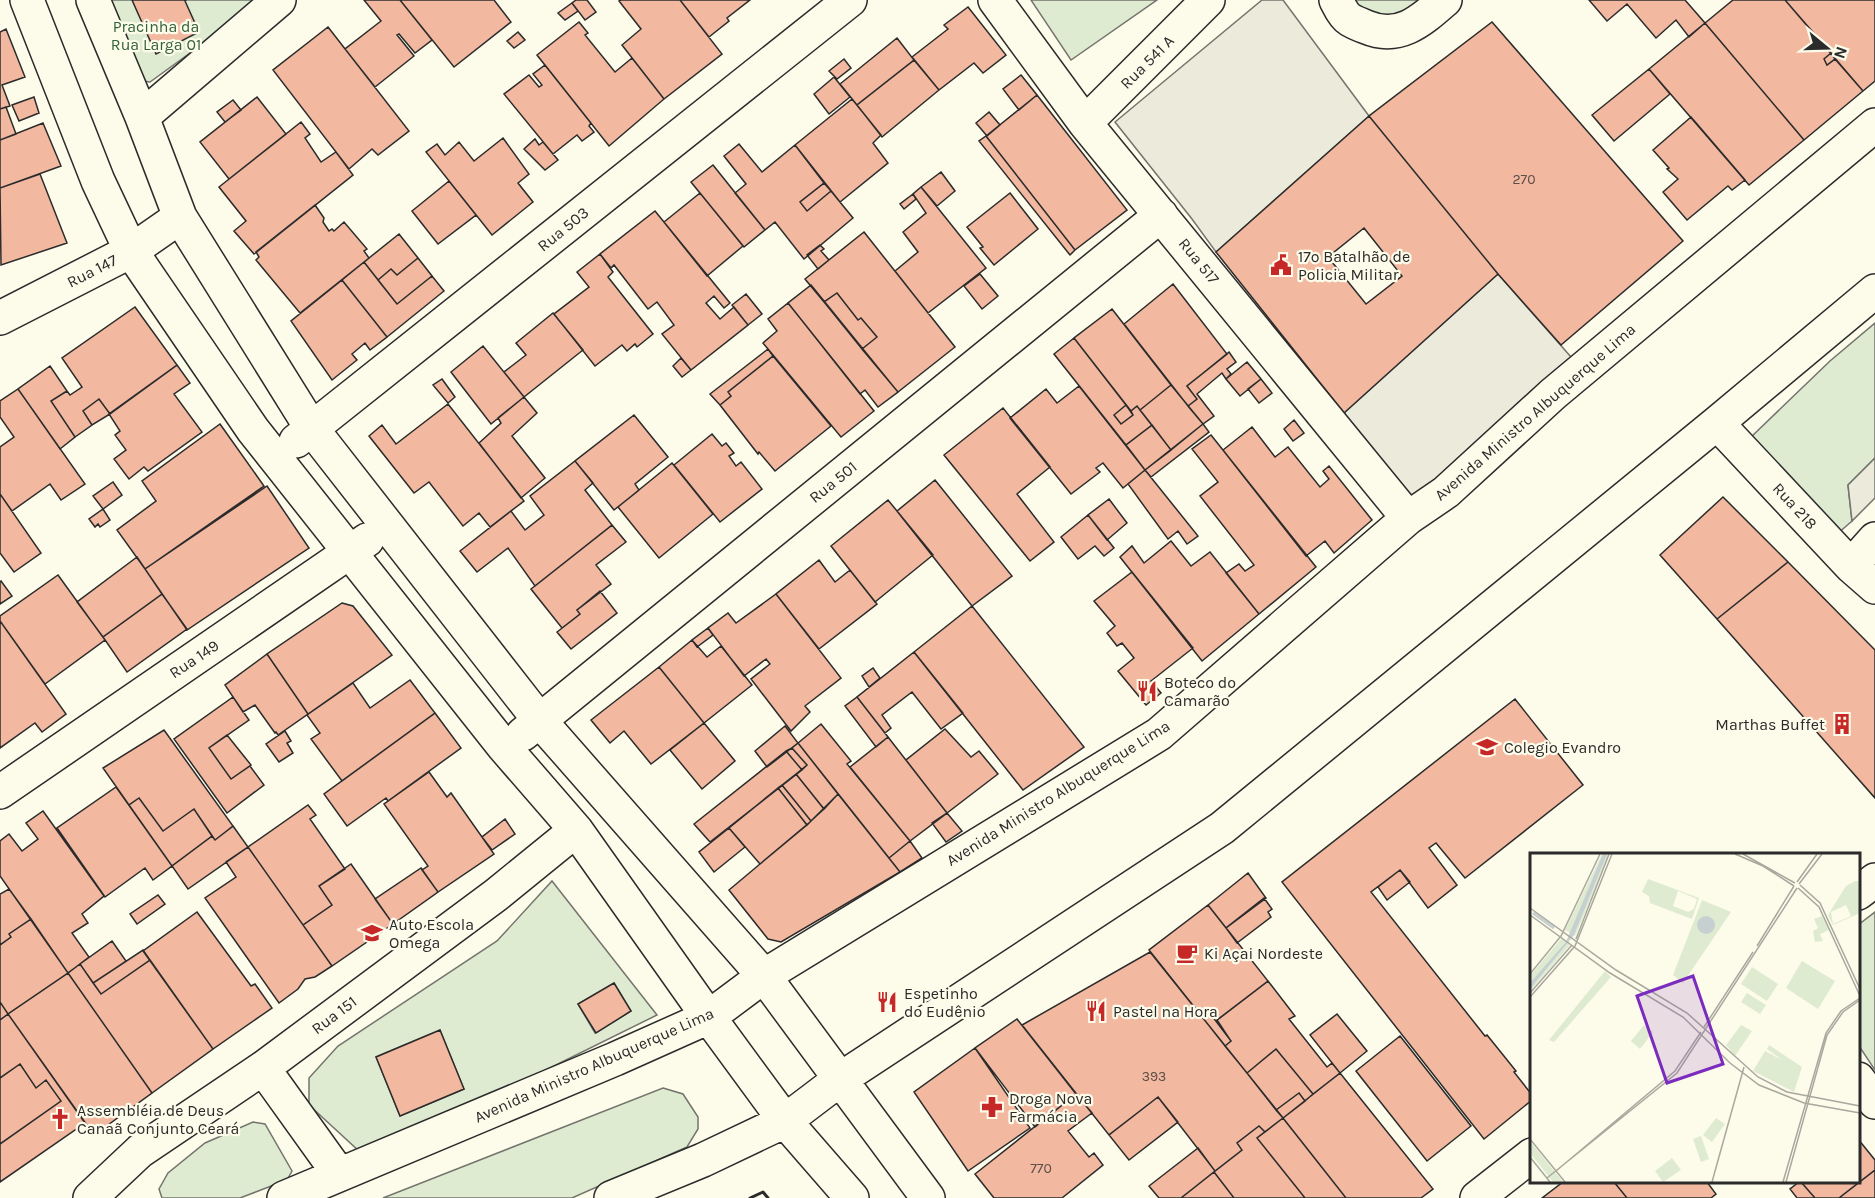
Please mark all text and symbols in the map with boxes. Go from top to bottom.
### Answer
park label: Pracinha da Rua Larga 01 [111,17,201,54]
north arrow [1797,18,1857,78]
street label: Rua 541 A [1116,31,1178,93]
text: N [1830,44,1852,61]
house number: 270 [1513,171,1536,188]
street label: Rua 503 [534,203,592,255]
street label: Rua 517 [1175,234,1224,288]
place label: 17º Batalhão de Policia Militar [1298,247,1410,284]
street label: Rua 147 [64,250,121,292]
public building icon: 17º Batalhão de Policia Militar [1269,253,1293,277]
street label: Avenida Ministro Albuquerque Lima [1431,320,1639,504]
street label: Rua 501 [805,457,861,507]
street label: Rua 218 [1769,479,1821,533]
street label: Rua 149 [166,636,222,682]
place label: Boteco do Camarão [1164,673,1236,710]
restaurant icon: Boteco do Camarão [1135,679,1159,703]
building icon: Marthas Buffet [1830,712,1854,736]
place label: Marthas Buffet [1715,715,1825,734]
street label: Avenida Ministro Albuquerque Lima [943,716,1173,870]
school or university icon: Colegio Evandro [1475,735,1499,759]
place label: Colegio Evandro [1504,738,1621,757]
inset map [1530,853,1860,1183]
place label: Auto Escola Omega [389,915,474,952]
school or university icon: Auto Escola Omega [360,921,384,945]
cafe icon: Ki Açai Nordeste [1175,941,1199,965]
place label: Ki Açai Nordeste [1204,944,1323,963]
place label: Espetinho do Eudênio [904,984,986,1021]
restaurant icon: Espetinho do Eudênio [875,990,899,1014]
street label: Rua 151 [308,992,360,1038]
restaurant icon: Pastel na Hora [1084,999,1108,1023]
place label: Pastel na Hora [1113,1002,1218,1021]
street label: Avenida Ministro Albuquerque Lima [471,1003,717,1127]
house number: 393 [1142,1068,1166,1085]
place label: Droga Nova Farmácia [1009,1089,1092,1126]
pharmacy icon: Droga Nova Farmácia [980,1095,1004,1119]
place label: Assembléia de Deus Canaã Conjunto Ceará [77,1101,239,1138]
church icon: Assembléia de Deus Canaã Conjunto Ceará [48,1107,72,1131]
house number: 770 [1030,1160,1052,1177]

